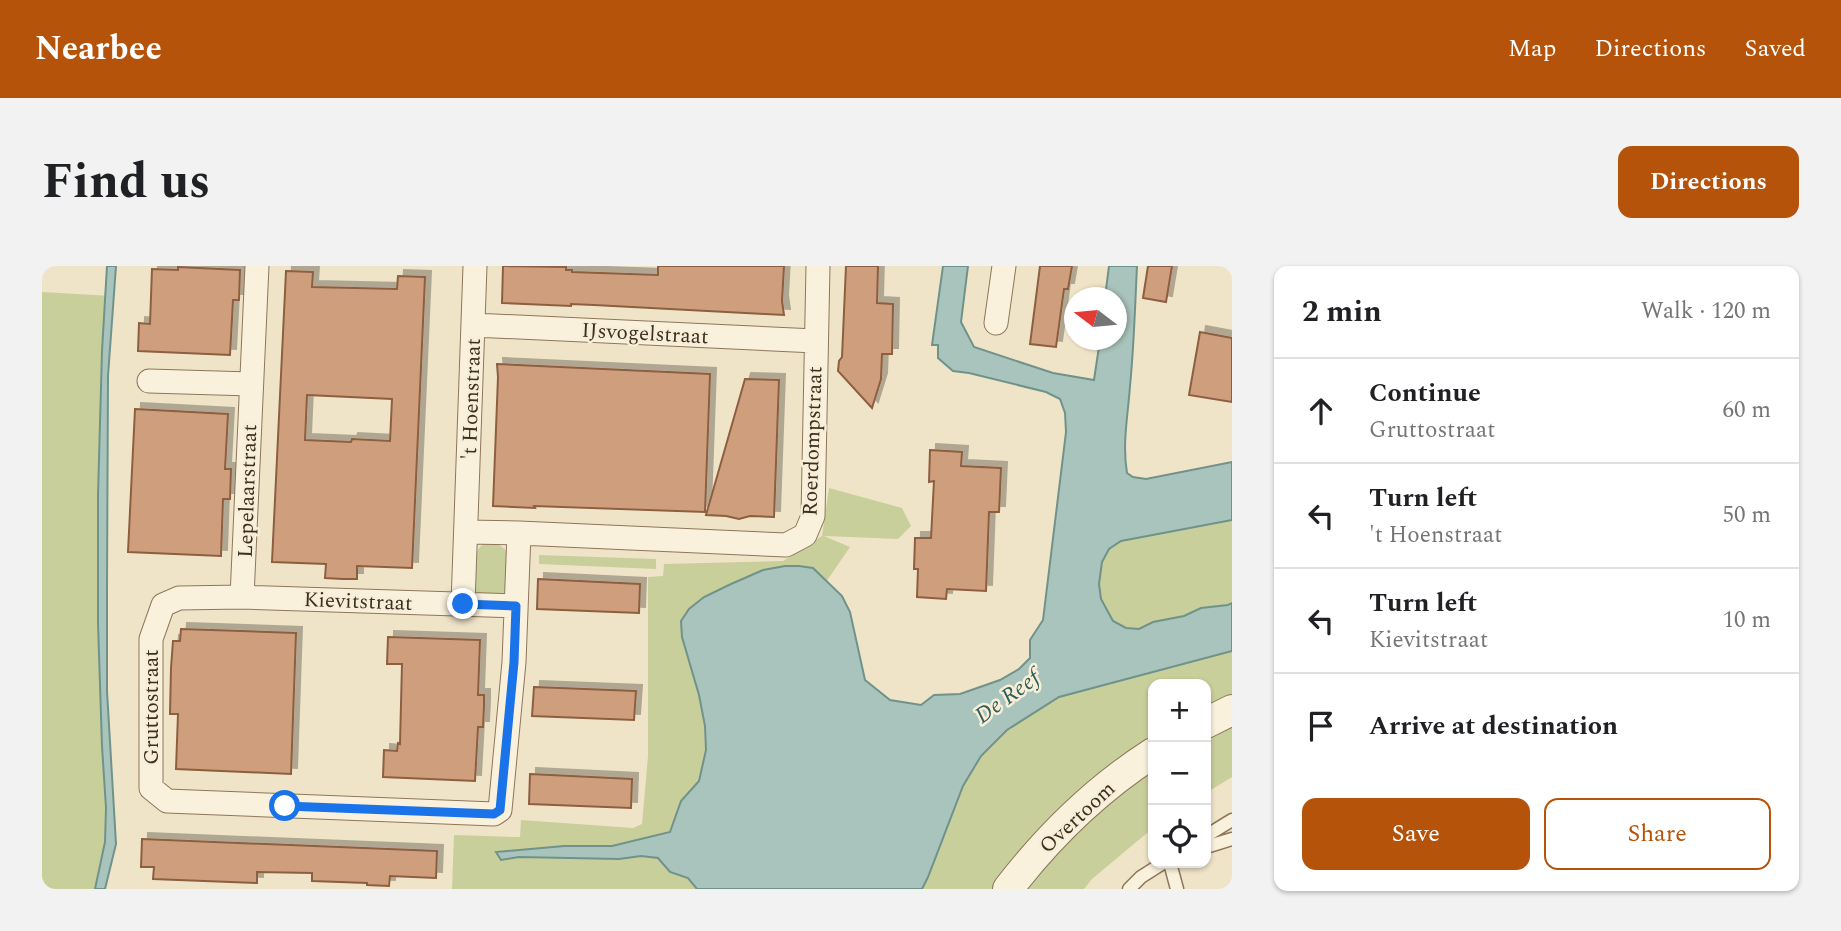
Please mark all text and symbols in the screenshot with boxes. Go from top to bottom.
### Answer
text: Nearbee [35,24,162,74]
text: Map [1508,31,1556,67]
text: Directions [1594,31,1706,67]
text: Saved [1744,31,1806,67]
text: Find us [42,145,210,220]
button: Directions [1618,146,1799,218]
north arrow [1064,287,1127,350]
text: 2 min [1302,289,1382,335]
text: Walk · 120 m [1641,294,1771,329]
street label: IJsvogelstraat [581,315,709,353]
street label: 't Hoenstraat [454,338,490,460]
street label: Roerdompstraat [794,366,832,517]
text: Continue [1369,373,1481,413]
icon: ahead [1302,392,1340,430]
text: 60 m [1722,393,1771,428]
text: Gruttostraat [1369,413,1495,448]
street label: Lepelaarstraat [230,424,266,558]
text: Turn left [1369,478,1477,518]
icon: left [1302,497,1340,535]
text: 50 m [1722,498,1771,533]
text: 't Hoenstraat [1369,518,1502,553]
text: Turn left [1369,583,1477,623]
street label: Kievitstraat [303,584,413,620]
route end [447,588,478,619]
icon: left [1302,602,1340,640]
text: 10 m [1722,603,1771,638]
text: Kievitstraat [1369,623,1488,658]
street label: Gruttostraat [136,649,168,765]
water label: De Reef [968,659,1051,733]
map controls [1148,679,1211,868]
button: + [1148,679,1211,742]
text: Arrive at destination [1369,706,1618,746]
icon: arrive [1302,707,1340,745]
button: − [1148,742,1211,805]
street label: Overtoom [1032,774,1123,862]
route start [269,790,300,821]
button: Save [1302,798,1530,870]
button: Share [1544,798,1771,870]
button: locate [1148,805,1211,868]

